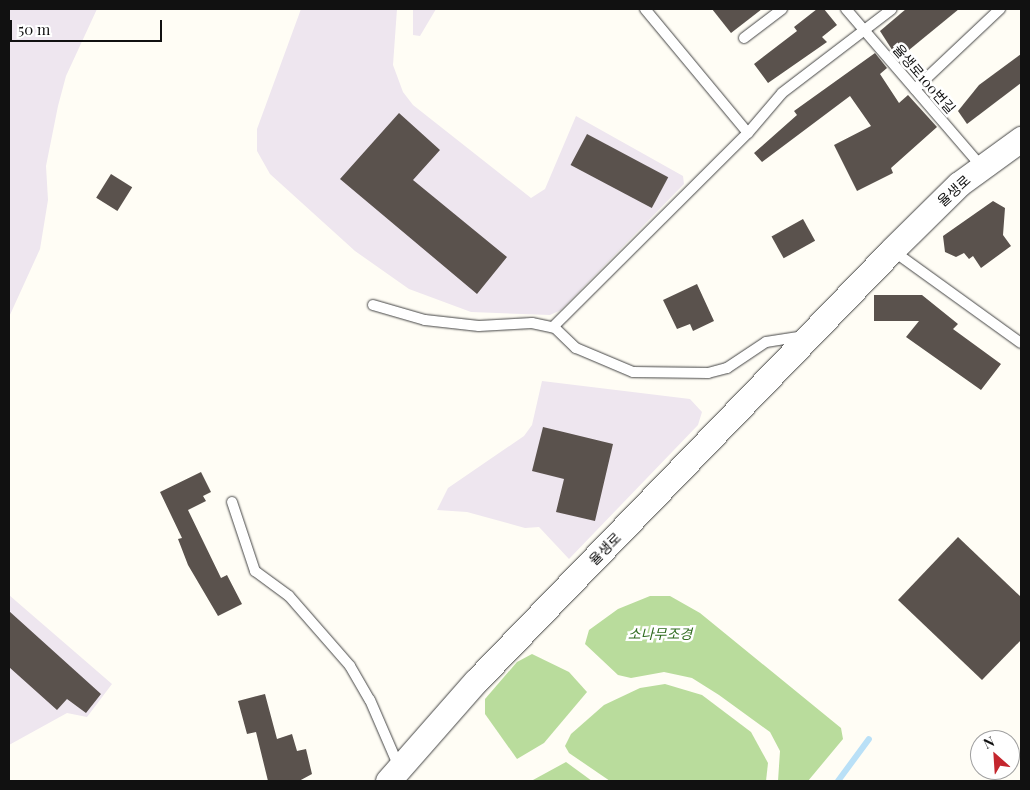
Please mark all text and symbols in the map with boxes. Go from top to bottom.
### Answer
scale bar [12,10,165,42]
text: 50 m [18,19,50,39]
street label: 율생로100번길 [889,41,959,117]
street label: 율생로 [934,172,974,210]
street label: 율생로 [585,529,625,569]
park label: 소나무조경 [628,626,692,642]
north arrow [970,730,1020,780]
text: N [980,731,997,753]

